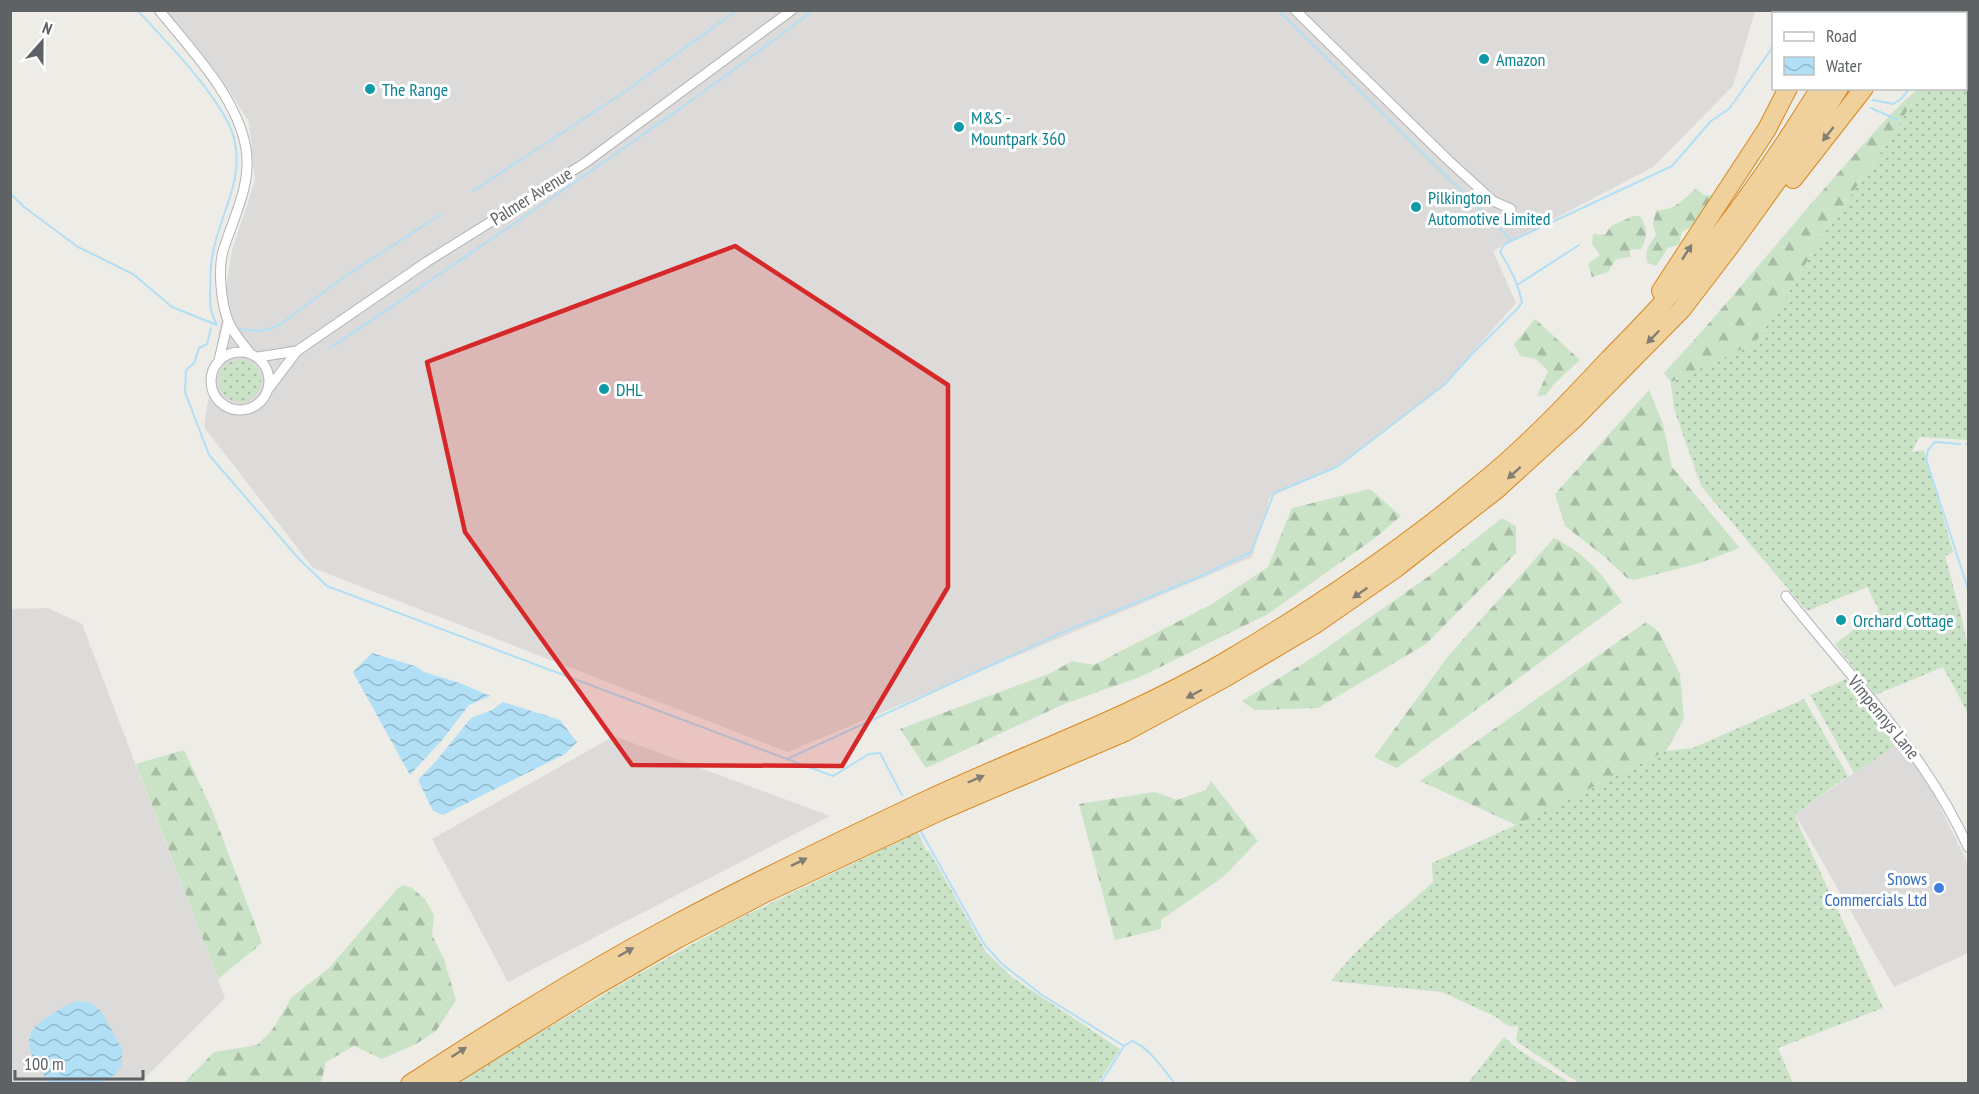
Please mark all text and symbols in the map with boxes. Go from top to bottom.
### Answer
north arrow [12,12,72,72]
legend [1772,12,1967,90]
text: N [40,17,55,39]
text: Road [1826,24,1857,47]
place label: Amazon [1496,48,1545,71]
marker: Amazon [1477,52,1491,66]
text: Water [1826,54,1862,77]
place label: The Range [382,78,448,101]
marker: The Range [363,82,377,96]
place label: M&S - Mountpark 360 [971,106,1066,150]
marker: M&S - Mountpark 360 [952,120,966,134]
one-way arrow [1822,127,1834,142]
street label: Palmer Avenue [486,162,576,230]
place label: Pilkington Automotive Limited [1428,186,1551,230]
marker: Pilkington Automotive Limited [1409,200,1423,214]
one-way arrow [1681,244,1693,260]
one-way arrow [1647,329,1661,343]
place label: DHL [616,378,643,401]
marker: DHL [597,382,611,396]
one-way arrow [1507,466,1522,479]
one-way arrow [1353,587,1369,599]
place label: Orchard Cottage [1853,609,1954,632]
marker: Orchard Cottage [1834,613,1848,627]
street label: Vimpennys Lane [1843,670,1925,764]
one-way arrow [1185,689,1203,699]
one-way arrow [967,774,985,784]
one-way arrow [791,857,808,866]
place label: Snows Commercials Ltd [1824,867,1927,911]
marker: Snows Commercials Ltd [1932,881,1946,895]
one-way arrow [618,947,635,957]
scale bar [15,1043,142,1081]
one-way arrow [451,1046,467,1057]
text: 100 m [24,1052,64,1075]

